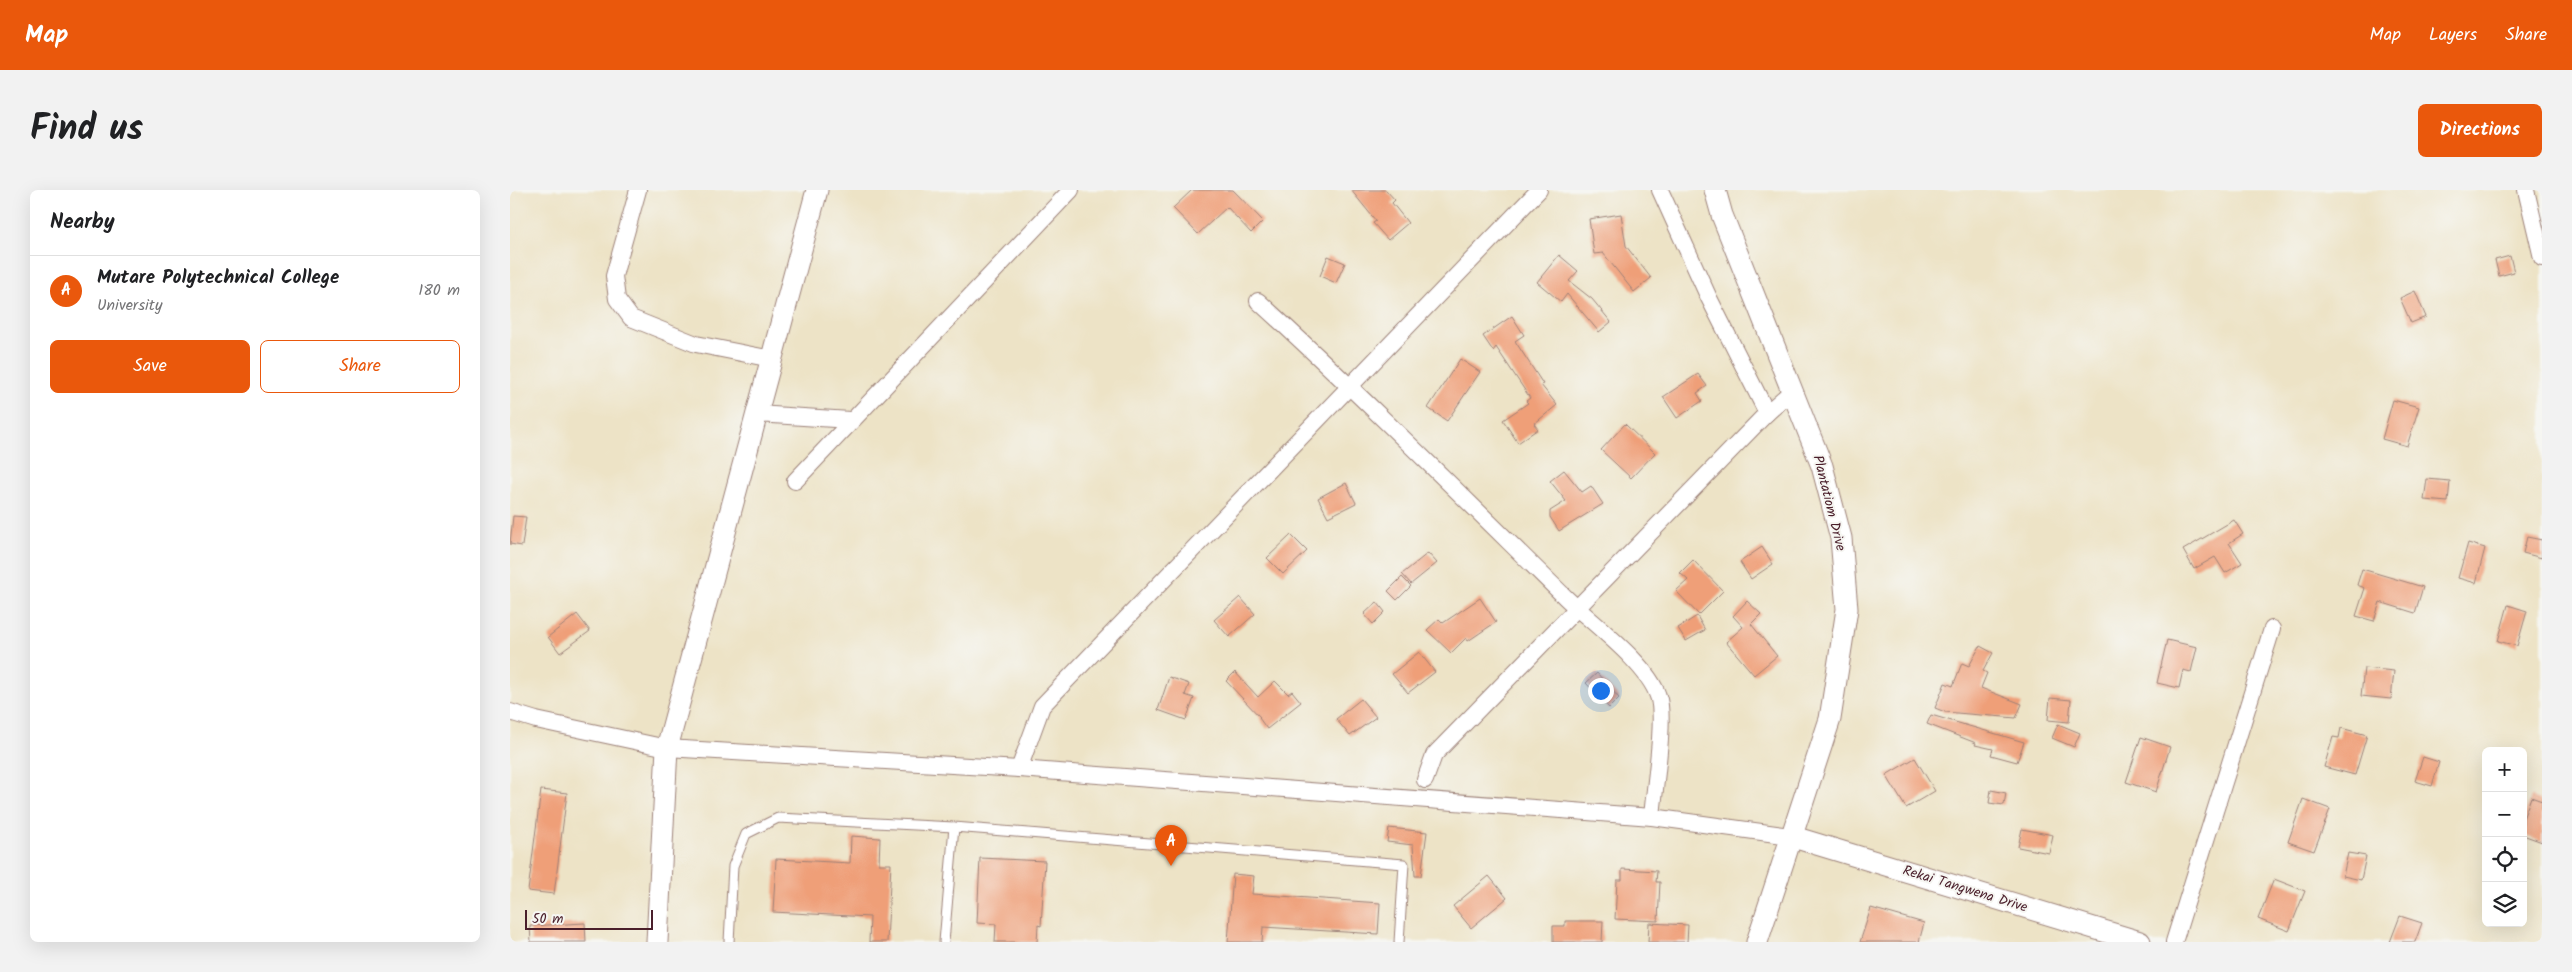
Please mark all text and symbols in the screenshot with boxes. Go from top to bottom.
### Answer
text: Map [25,16,68,55]
text: Map [2370,21,2401,50]
text: Layers [2429,21,2477,50]
text: Share [2505,21,2547,50]
text: Find us [30,102,143,158]
button: Directions [2418,104,2542,157]
text: Nearby [50,206,115,239]
text: Mutare Polytechnical College [97,263,339,293]
text: A [61,278,71,303]
text: 180 m [418,278,460,303]
text: University [97,293,162,318]
button: Save [50,340,250,393]
button: Share [260,340,460,393]
street label: Plantatiom Drive [1806,453,1852,554]
your location [1588,678,1614,704]
map controls [2482,747,2527,927]
button: + [2482,747,2527,792]
button: − [2482,792,2527,837]
pin: A [1155,825,1187,866]
button: locate [2482,837,2527,882]
street label: Rekai Tangwena Drive [1900,860,2031,919]
button: layers [2482,882,2527,927]
scale bar [525,907,652,930]
text: 50 m [532,908,563,930]

